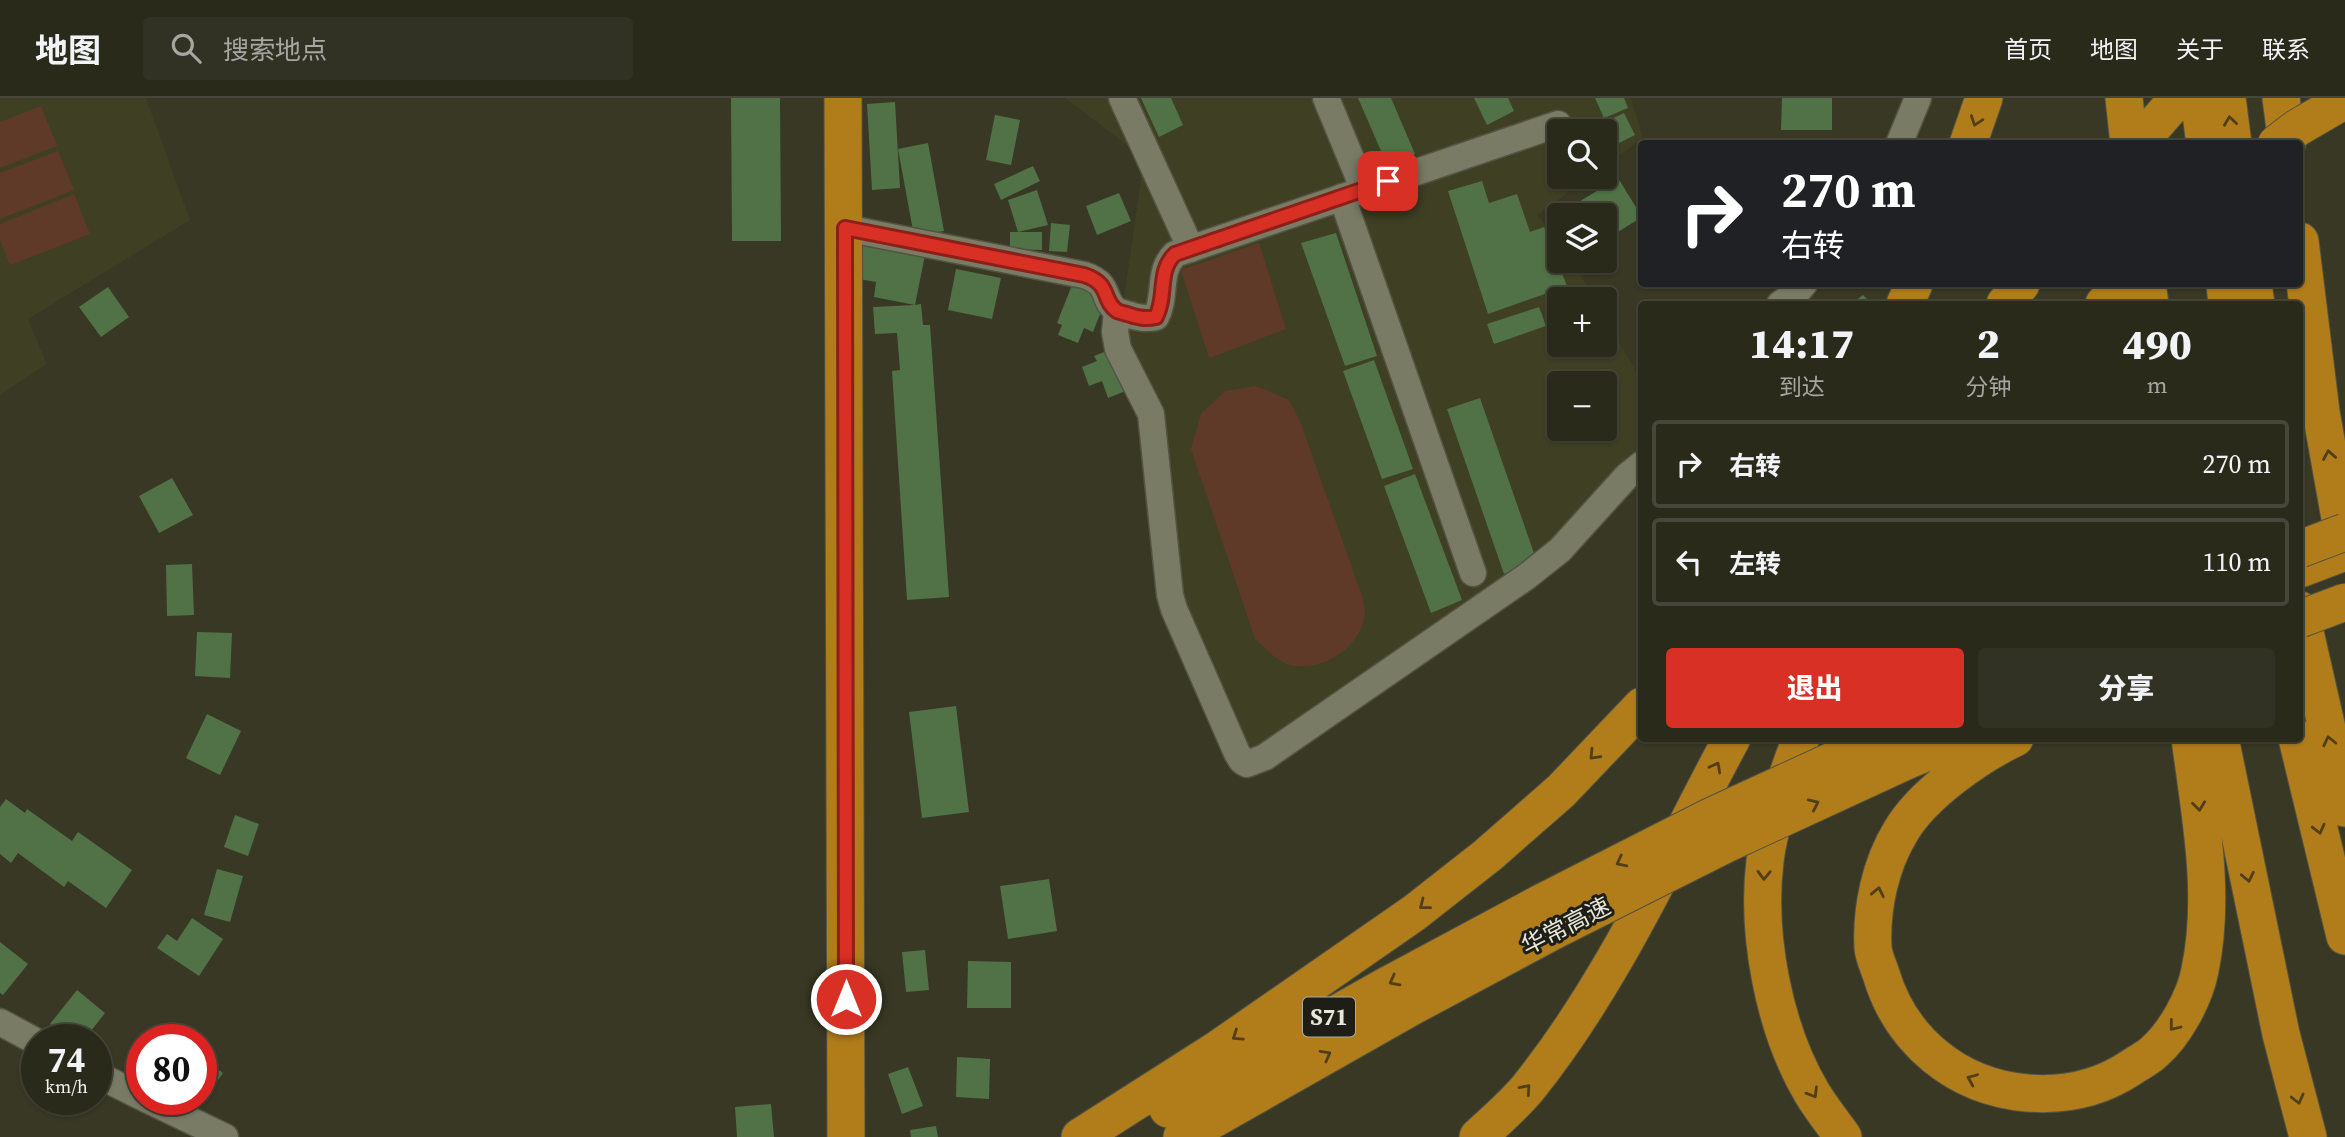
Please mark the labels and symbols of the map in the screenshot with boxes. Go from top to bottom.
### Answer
one-way arrow [1970,114,1984,126]
one-way arrow [2223,115,2238,127]
pin [1358,151,1418,211]
one-way arrow [2322,449,2337,460]
one-way arrow [2323,735,2337,747]
one-way arrow [1590,747,1603,760]
one-way arrow [1708,762,1722,774]
one-way arrow [1807,798,1819,812]
one-way arrow [2191,800,2206,812]
one-way arrow [2311,823,2325,835]
one-way arrow [1616,854,1629,868]
one-way arrow [1757,869,1772,880]
one-way arrow [2239,871,2254,883]
one-way arrow [1870,886,1885,898]
street label: 华常高速 [1516,889,1616,962]
one-way arrow [1419,897,1431,910]
position arrow [809,962,883,1036]
one-way arrow [1389,973,1401,987]
road number: S71 [1303,998,1355,1036]
one-way arrow [2170,1019,2183,1031]
speed limit sign: 80 [126,1024,217,1115]
one-way arrow [1232,1028,1245,1040]
one-way arrow [1319,1050,1332,1063]
one-way arrow [1967,1073,1979,1087]
one-way arrow [1518,1084,1530,1097]
one-way arrow [1805,1086,1818,1099]
one-way arrow [2290,1093,2304,1105]

